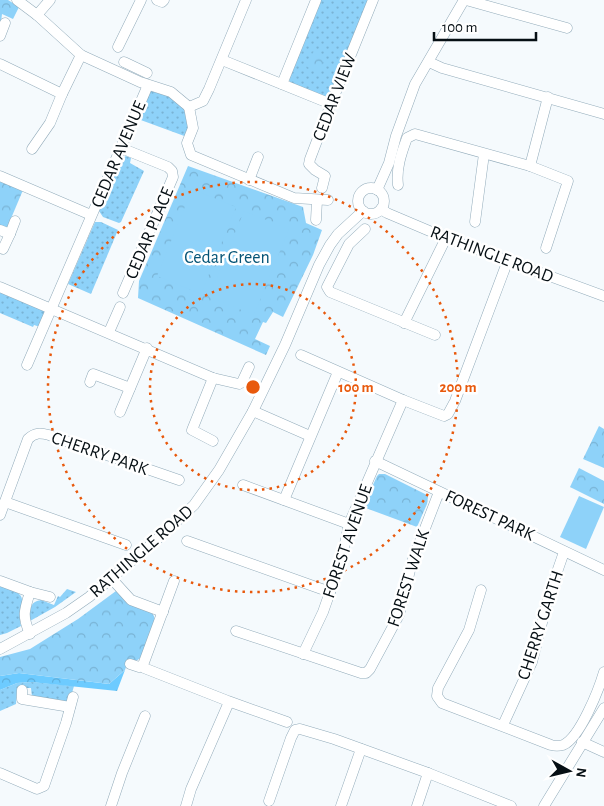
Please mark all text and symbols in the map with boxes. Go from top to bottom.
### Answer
scale bar [434,10,536,42]
text: 100 m [442,20,477,35]
street label: CEDAR VIEW [310,51,360,144]
street label: CEDAR AVENUE [88,98,150,210]
street label: CEDAR PLACE [123,185,177,282]
street label: RATHINGLE ROAD [428,223,556,287]
park label: Cedar Green [184,249,270,267]
centre of rings [244,378,262,396]
text: 100 m [338,380,374,395]
text: 200 m [439,380,477,395]
street label: CHERRY PARK [49,429,150,479]
street label: FOREST AVENUE [320,482,376,600]
street label: FOREST PARK [442,487,537,545]
street label: RATHINGLE ROAD [87,502,197,601]
street label: FOREST WALK [385,527,433,629]
street label: CHERRY GARTH [515,568,567,682]
north arrow [544,746,594,796]
text: N [573,767,588,778]

